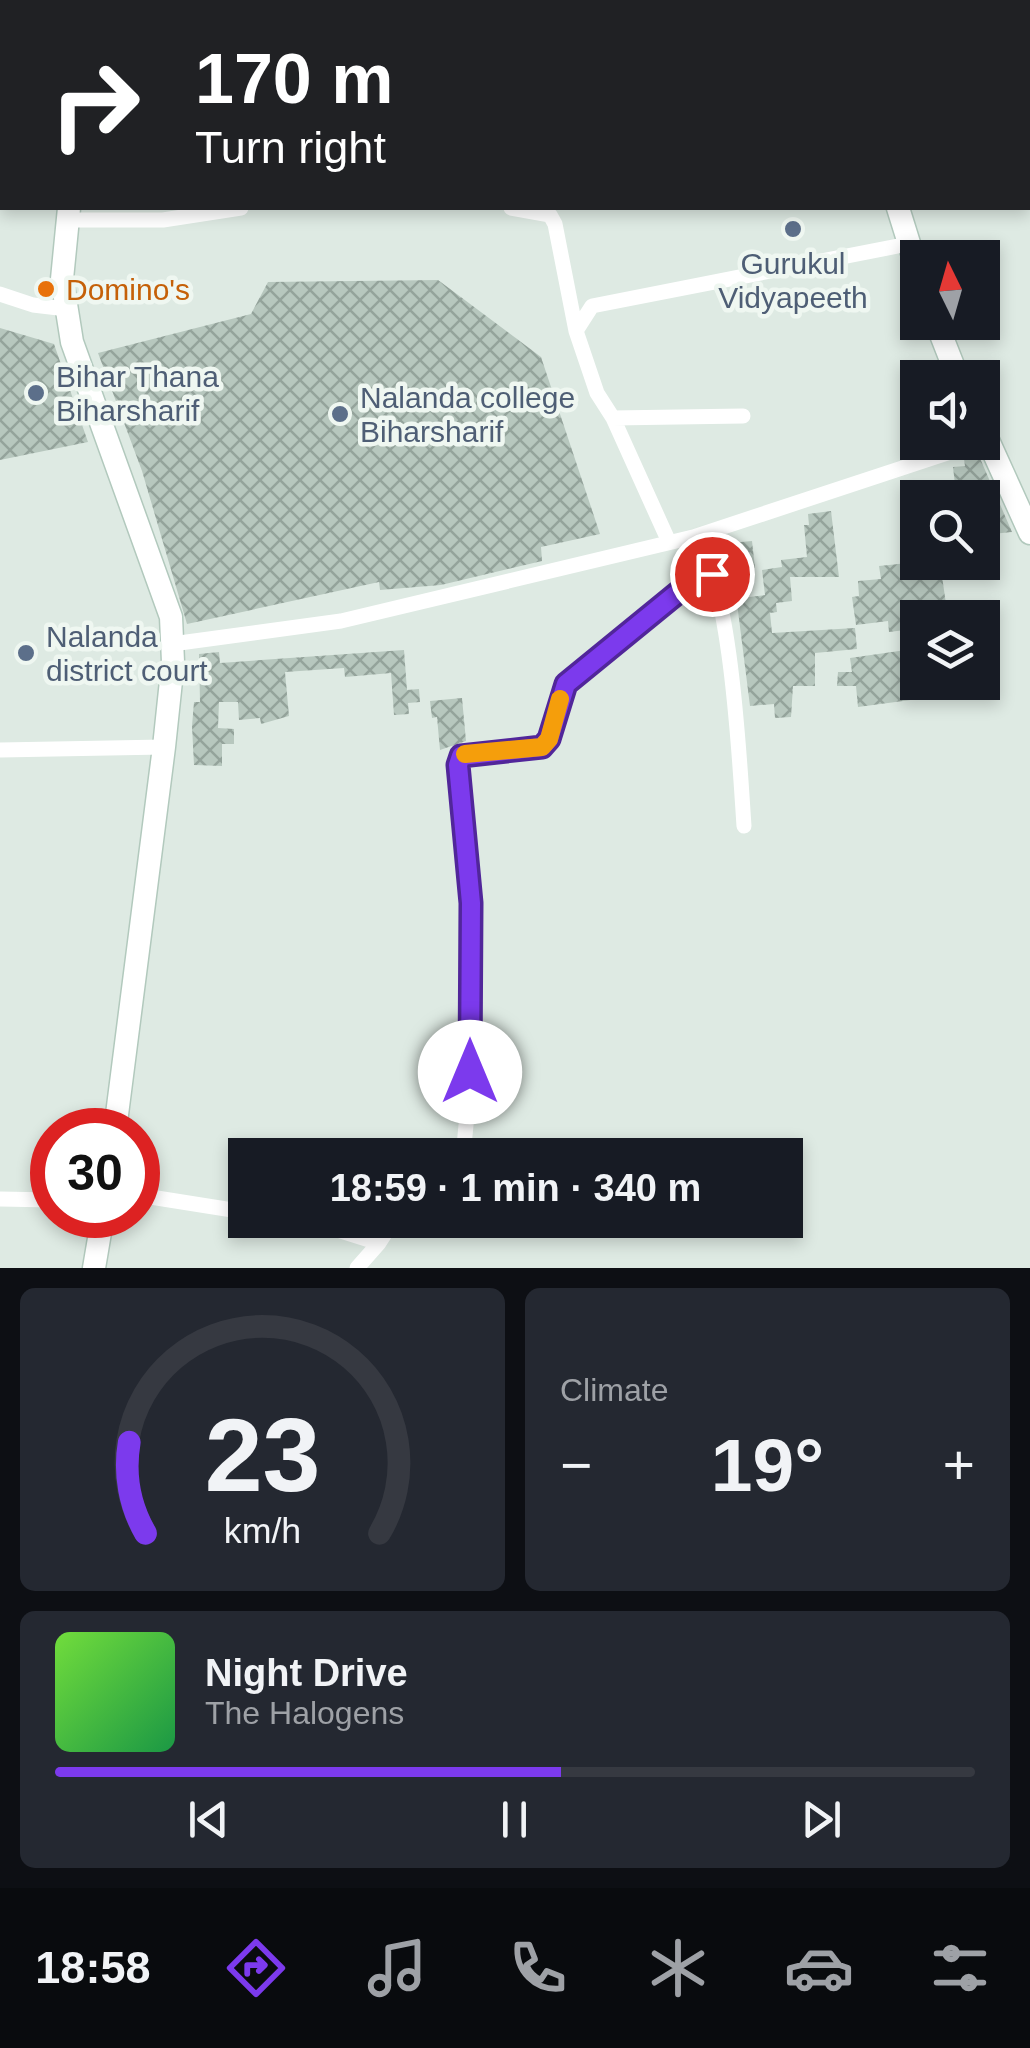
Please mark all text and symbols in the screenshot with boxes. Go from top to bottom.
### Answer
icon: right [30,40,160,170]
text: 170 m [195,40,393,118]
text: Turn right [195,122,386,173]
marker: Gurukul Vidyapeeth [782,218,804,240]
north arrow [900,240,1000,340]
map controls [900,240,1000,700]
place label: Gurukul Vidyapeeth [718,247,868,314]
place label: Domino's [66,273,190,306]
marker: Domino's [35,278,57,300]
place label: Bihar Thana Biharsharif [56,360,219,427]
button: sound [900,360,1000,460]
place label: Nalanda college Biharsharif [360,381,575,448]
marker: Bihar Thana Biharsharif [25,382,47,404]
marker: Nalanda college Biharsharif [329,403,351,425]
button: search [900,480,1000,580]
pin [670,532,755,617]
icon: arrive [685,547,740,602]
button: layers [900,600,1000,700]
place label: Nalanda district court [46,620,208,687]
marker: Nalanda district court [15,642,37,664]
position arrow [418,1020,522,1124]
speed limit sign: 30 [30,1108,160,1238]
text: 18:59 · 1 min · 340 m [330,1167,701,1209]
text: Climate [560,1372,668,1408]
text: 23 [205,1397,320,1513]
text: 19° [711,1423,824,1507]
text: − [560,1434,592,1496]
text: + [943,1434,975,1496]
text: km/h [224,1511,301,1551]
text: Night Drive [205,1652,408,1694]
text: The Halogens [205,1695,404,1731]
icon: previous [181,1792,236,1847]
icon: pause [487,1792,542,1847]
icon: next [794,1792,849,1847]
icon: directions [221,1933,291,2003]
icon: music [362,1933,432,2003]
icon: phone [503,1933,573,2003]
icon: climate [643,1933,713,2003]
icon: car [784,1933,854,2003]
icon: filters [925,1933,995,2003]
text: 18:58 [35,1942,150,1993]

